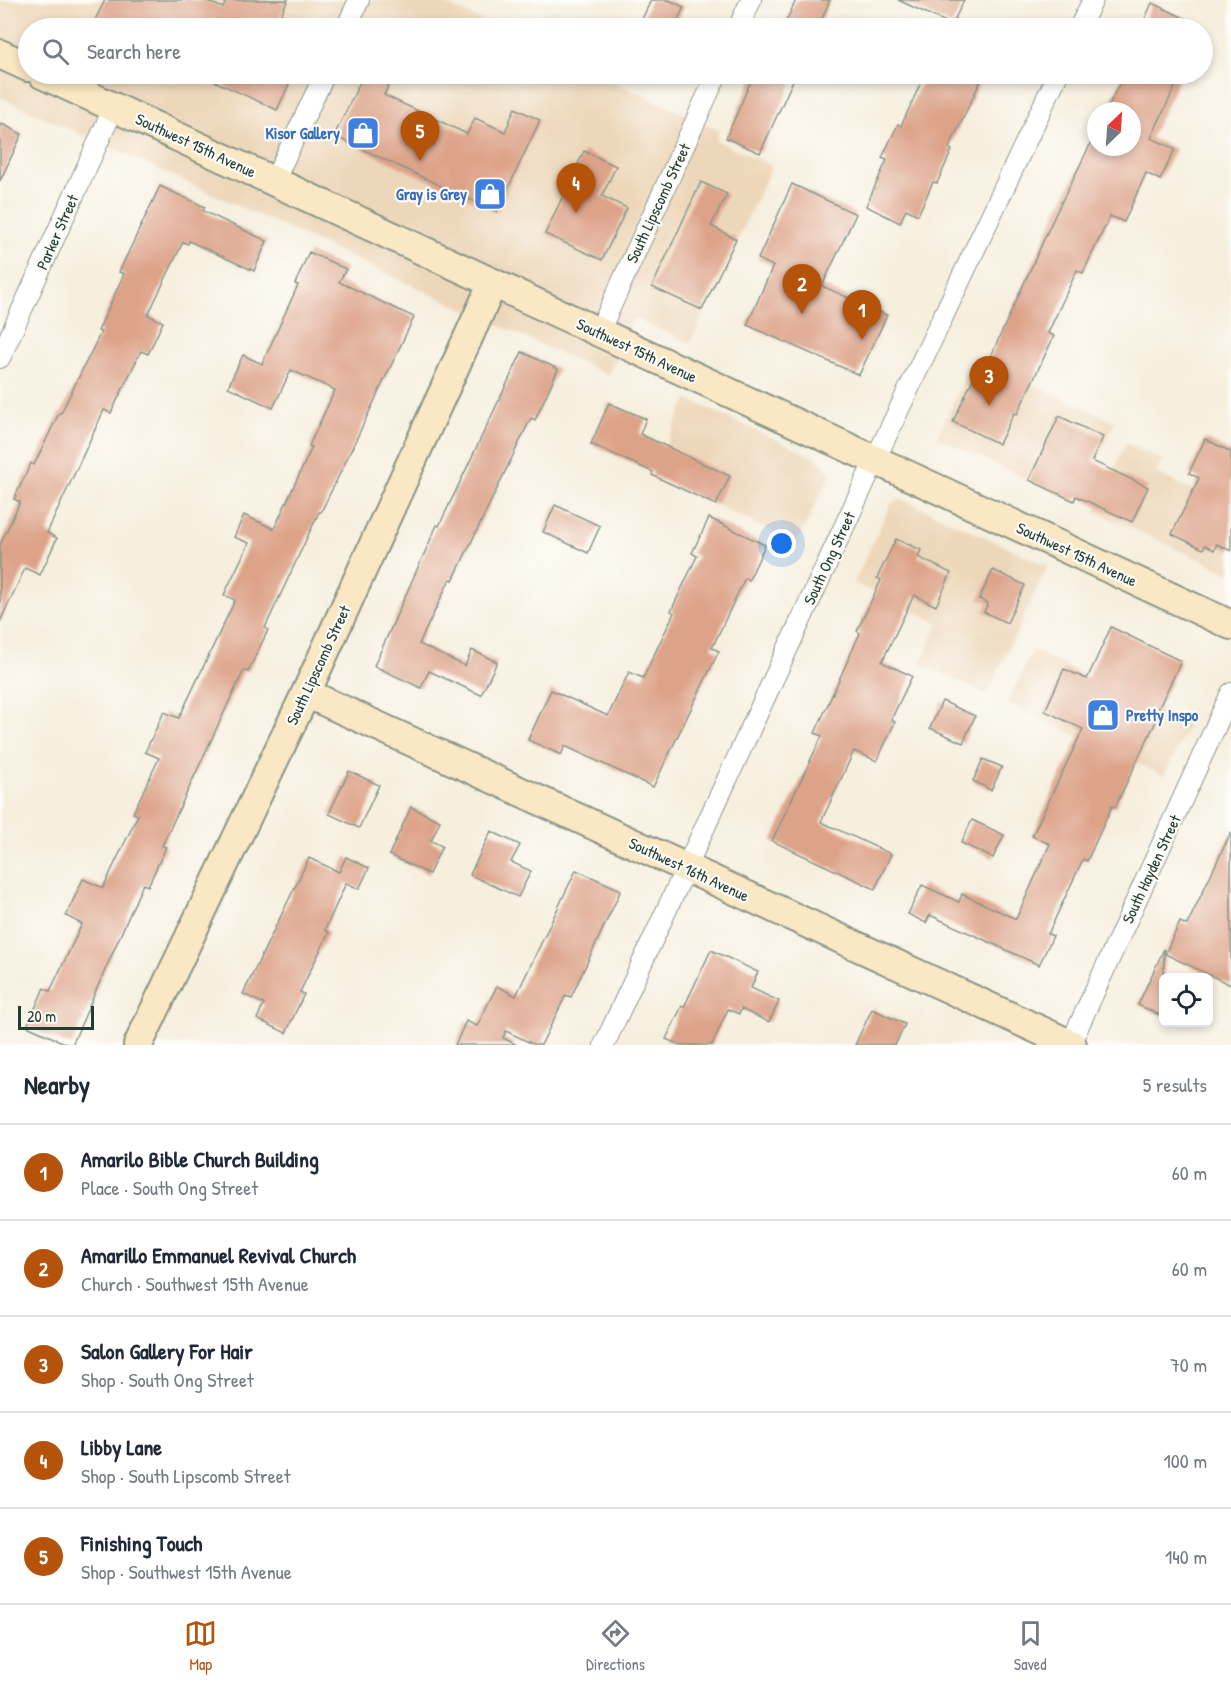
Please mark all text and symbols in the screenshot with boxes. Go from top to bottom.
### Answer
search box [18,18,1213,84]
icon: search [39,35,72,68]
text: Search here [87,36,181,66]
north arrow [1087,102,1141,156]
street label: Southwest 15th Avenue [132,107,260,183]
pin: 5 [400,112,440,161]
shop icon: Kisor Gallery [345,115,381,151]
place label: Kisor Gallery [265,122,340,145]
street label: South Lipscomb Street [621,139,696,266]
pin: 4 [556,164,596,213]
shop icon: Gray is Grey [472,176,508,212]
place label: Gray is Grey [396,183,467,206]
street label: Parker Street [31,190,84,273]
pin: 2 [782,264,822,314]
pin: 1 [842,290,882,340]
street label: Southwest 15th Avenue [573,312,701,388]
pin: 3 [970,356,1008,406]
street label: South Ong Street [798,507,860,608]
street label: Southwest 15th Avenue [1013,516,1141,592]
your location [767,529,796,558]
street label: South Lipscomb Street [281,601,356,728]
shop icon: Pretty Inspo [1085,697,1121,733]
place label: Pretty Inspo [1126,704,1199,727]
street label: South Hayden Street [1116,811,1186,927]
street label: Southwest 16th Avenue [625,832,753,907]
map controls [1159,973,1213,1027]
button: locate [1159,973,1213,1027]
scale bar [18,1003,94,1030]
text: 20 m [27,1005,56,1027]
text: Nearby [24,1067,90,1102]
text: 5 results [1143,1071,1207,1098]
text: Amarilo Bible Church Building [81,1144,319,1174]
text: 1 [40,1159,47,1186]
text: 60 m [1172,1159,1207,1186]
text: Place · South Ong Street [81,1174,258,1201]
text: Amarillo Emmanuel Revival Church [81,1240,356,1270]
text: 2 [39,1255,48,1282]
text: 60 m [1172,1255,1207,1282]
text: Church · Southwest 15th Avenue [81,1270,309,1297]
text: Salon Gallery For Hair [81,1336,253,1366]
text: 3 [39,1351,48,1378]
text: 70 m [1170,1351,1207,1378]
text: Shop · South Ong Street [81,1366,254,1393]
text: Libby Lane [81,1432,162,1462]
text: 4 [40,1447,47,1474]
text: 100 m [1164,1447,1207,1474]
text: Shop · South Lipscomb Street [81,1462,291,1489]
text: Finishing Touch [81,1528,202,1558]
text: 5 [39,1543,48,1570]
text: 140 m [1165,1543,1207,1570]
text: Shop · Southwest 15th Avenue [81,1558,292,1585]
tab: Map [184,1617,217,1675]
tab: Directions [586,1617,645,1675]
tab: Saved [1014,1617,1047,1675]

